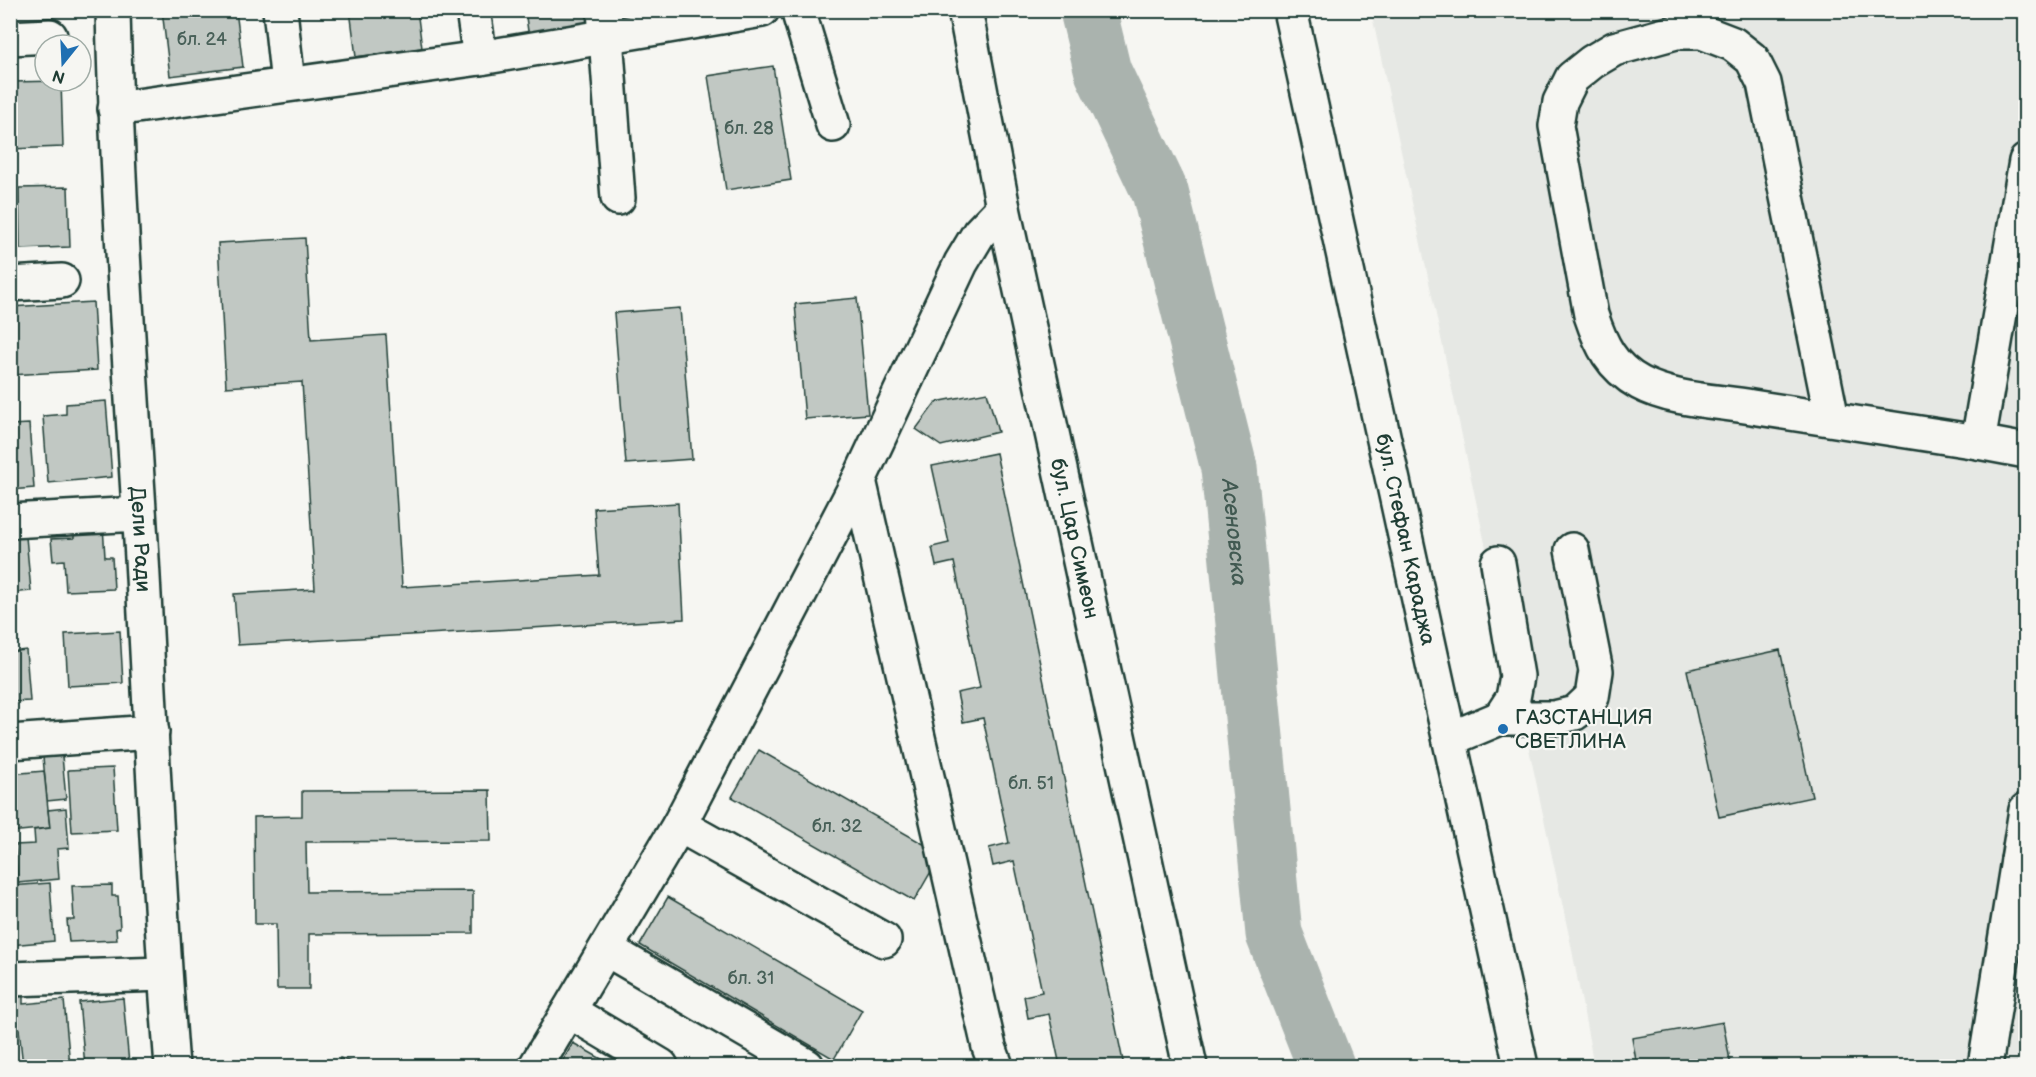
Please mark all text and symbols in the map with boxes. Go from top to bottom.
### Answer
house number: бл. 24 [177,29,227,50]
north arrow [33,33,93,93]
text: N [50,65,67,87]
house number: бл. 28 [724,118,774,139]
street label: бул. Стефан Караджа [1370,431,1441,648]
street label: бул. Цар Симеон [1045,456,1104,621]
water label: Асеновска [1215,476,1252,587]
street label: Дели Ради [125,485,156,593]
place label: ГАЗСТАНЦИЯ СВЕТЛИНА [1515,705,1653,754]
marker: ГАЗСТАНЦИЯ СВЕТЛИНА [1496,722,1510,736]
house number: бл. 51 [1008,773,1054,794]
house number: бл. 32 [812,816,862,837]
house number: бл. 31 [728,968,774,989]

